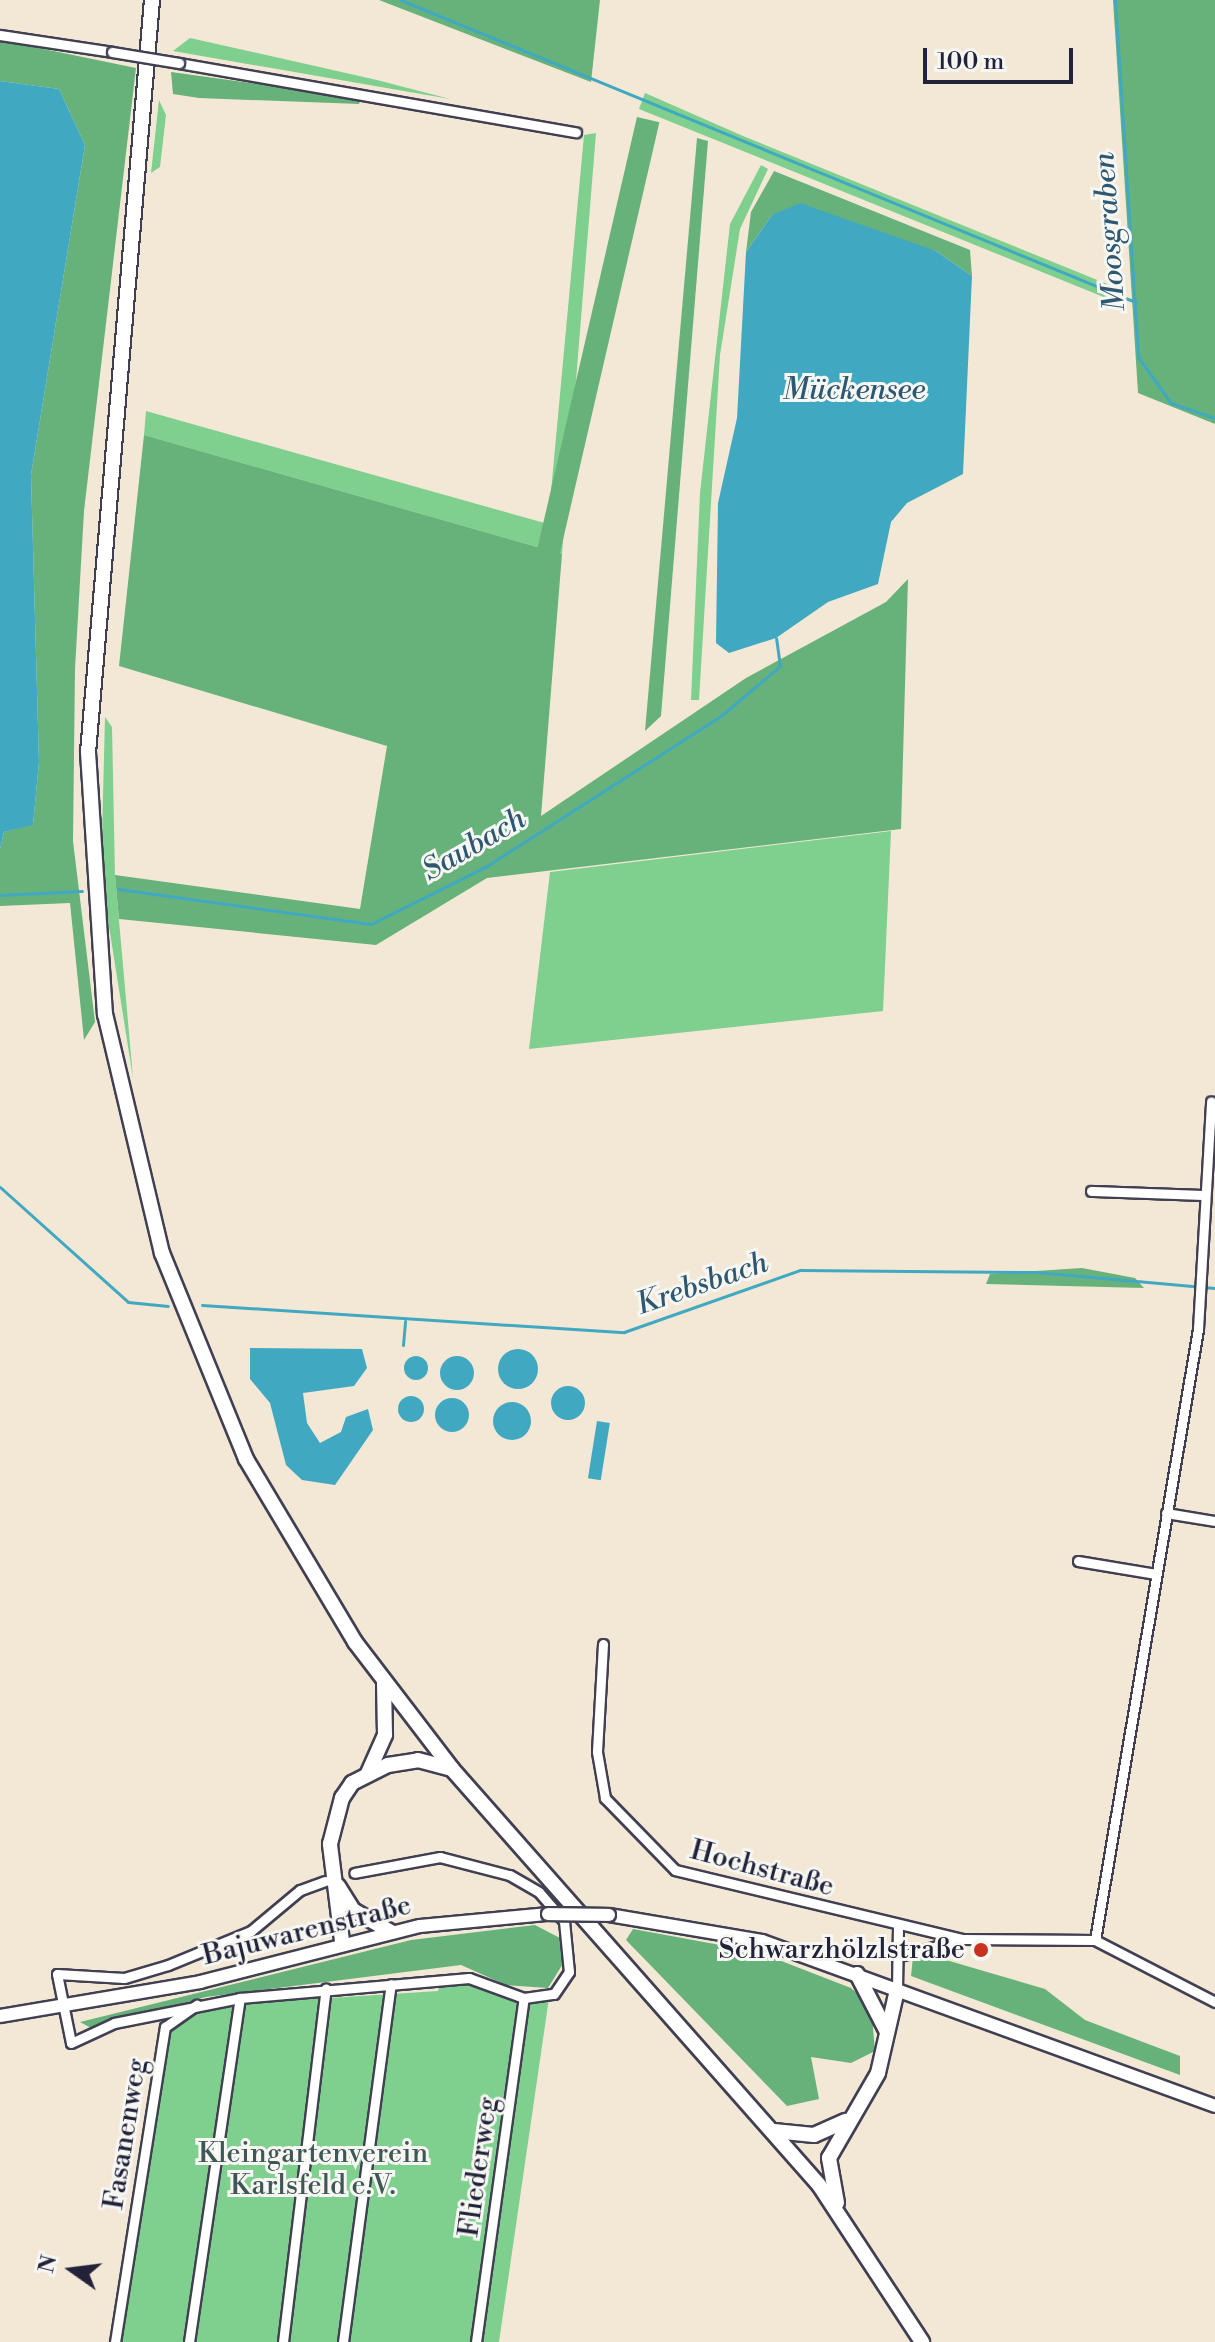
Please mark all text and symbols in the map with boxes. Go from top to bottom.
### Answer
scale bar [927,32,1077,82]
text: 100 m [937,47,1004,77]
water label: Moosgraben [1086,151,1134,313]
water label: Mückensee [783,372,925,408]
water label: Saubach [416,801,532,889]
water label: Krebsbach [631,1245,773,1323]
street label: Hochstraße [687,1834,837,1904]
street label: Bajuwarenstraße [199,1889,415,1973]
place label: Schwarzhölzlstraße [718,1933,965,1967]
marker: Schwarzhölzlstraße [972,1941,990,1959]
street label: Fasanenweg [97,2056,155,2212]
street label: Fliederweg [453,2095,505,2239]
park label: Kleingartenverein Karlsfeld e.V. [198,2137,428,2203]
north arrow [32,2230,112,2310]
text: N [33,2252,63,2276]

